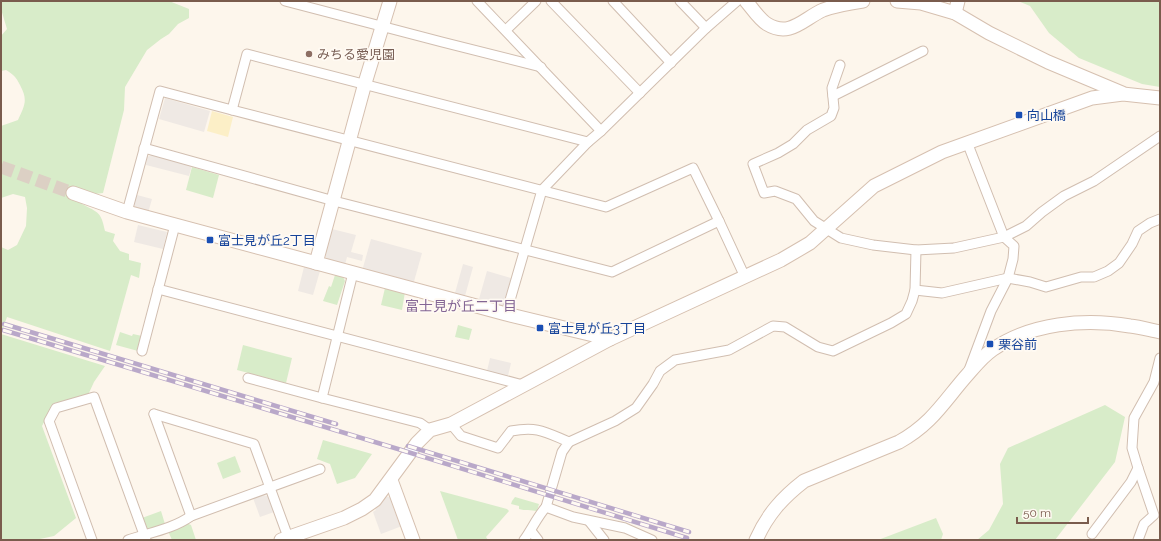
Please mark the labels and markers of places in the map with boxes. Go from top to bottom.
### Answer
place label: みちる愛児園 [317,47,395,62]
marker: みちる愛児園 [304,49,314,59]
place label: 向山橋 [1027,108,1066,123]
marker: 向山橋 [1014,110,1024,120]
place label: 富士見が丘2丁目 [218,233,316,248]
marker: 富士見が丘2丁目 [205,235,215,245]
place label: 富士見が丘3丁目 [548,321,646,336]
marker: 富士見が丘3丁目 [535,323,545,333]
place label: 栗谷前 [998,337,1037,352]
marker: 栗谷前 [985,339,995,349]

